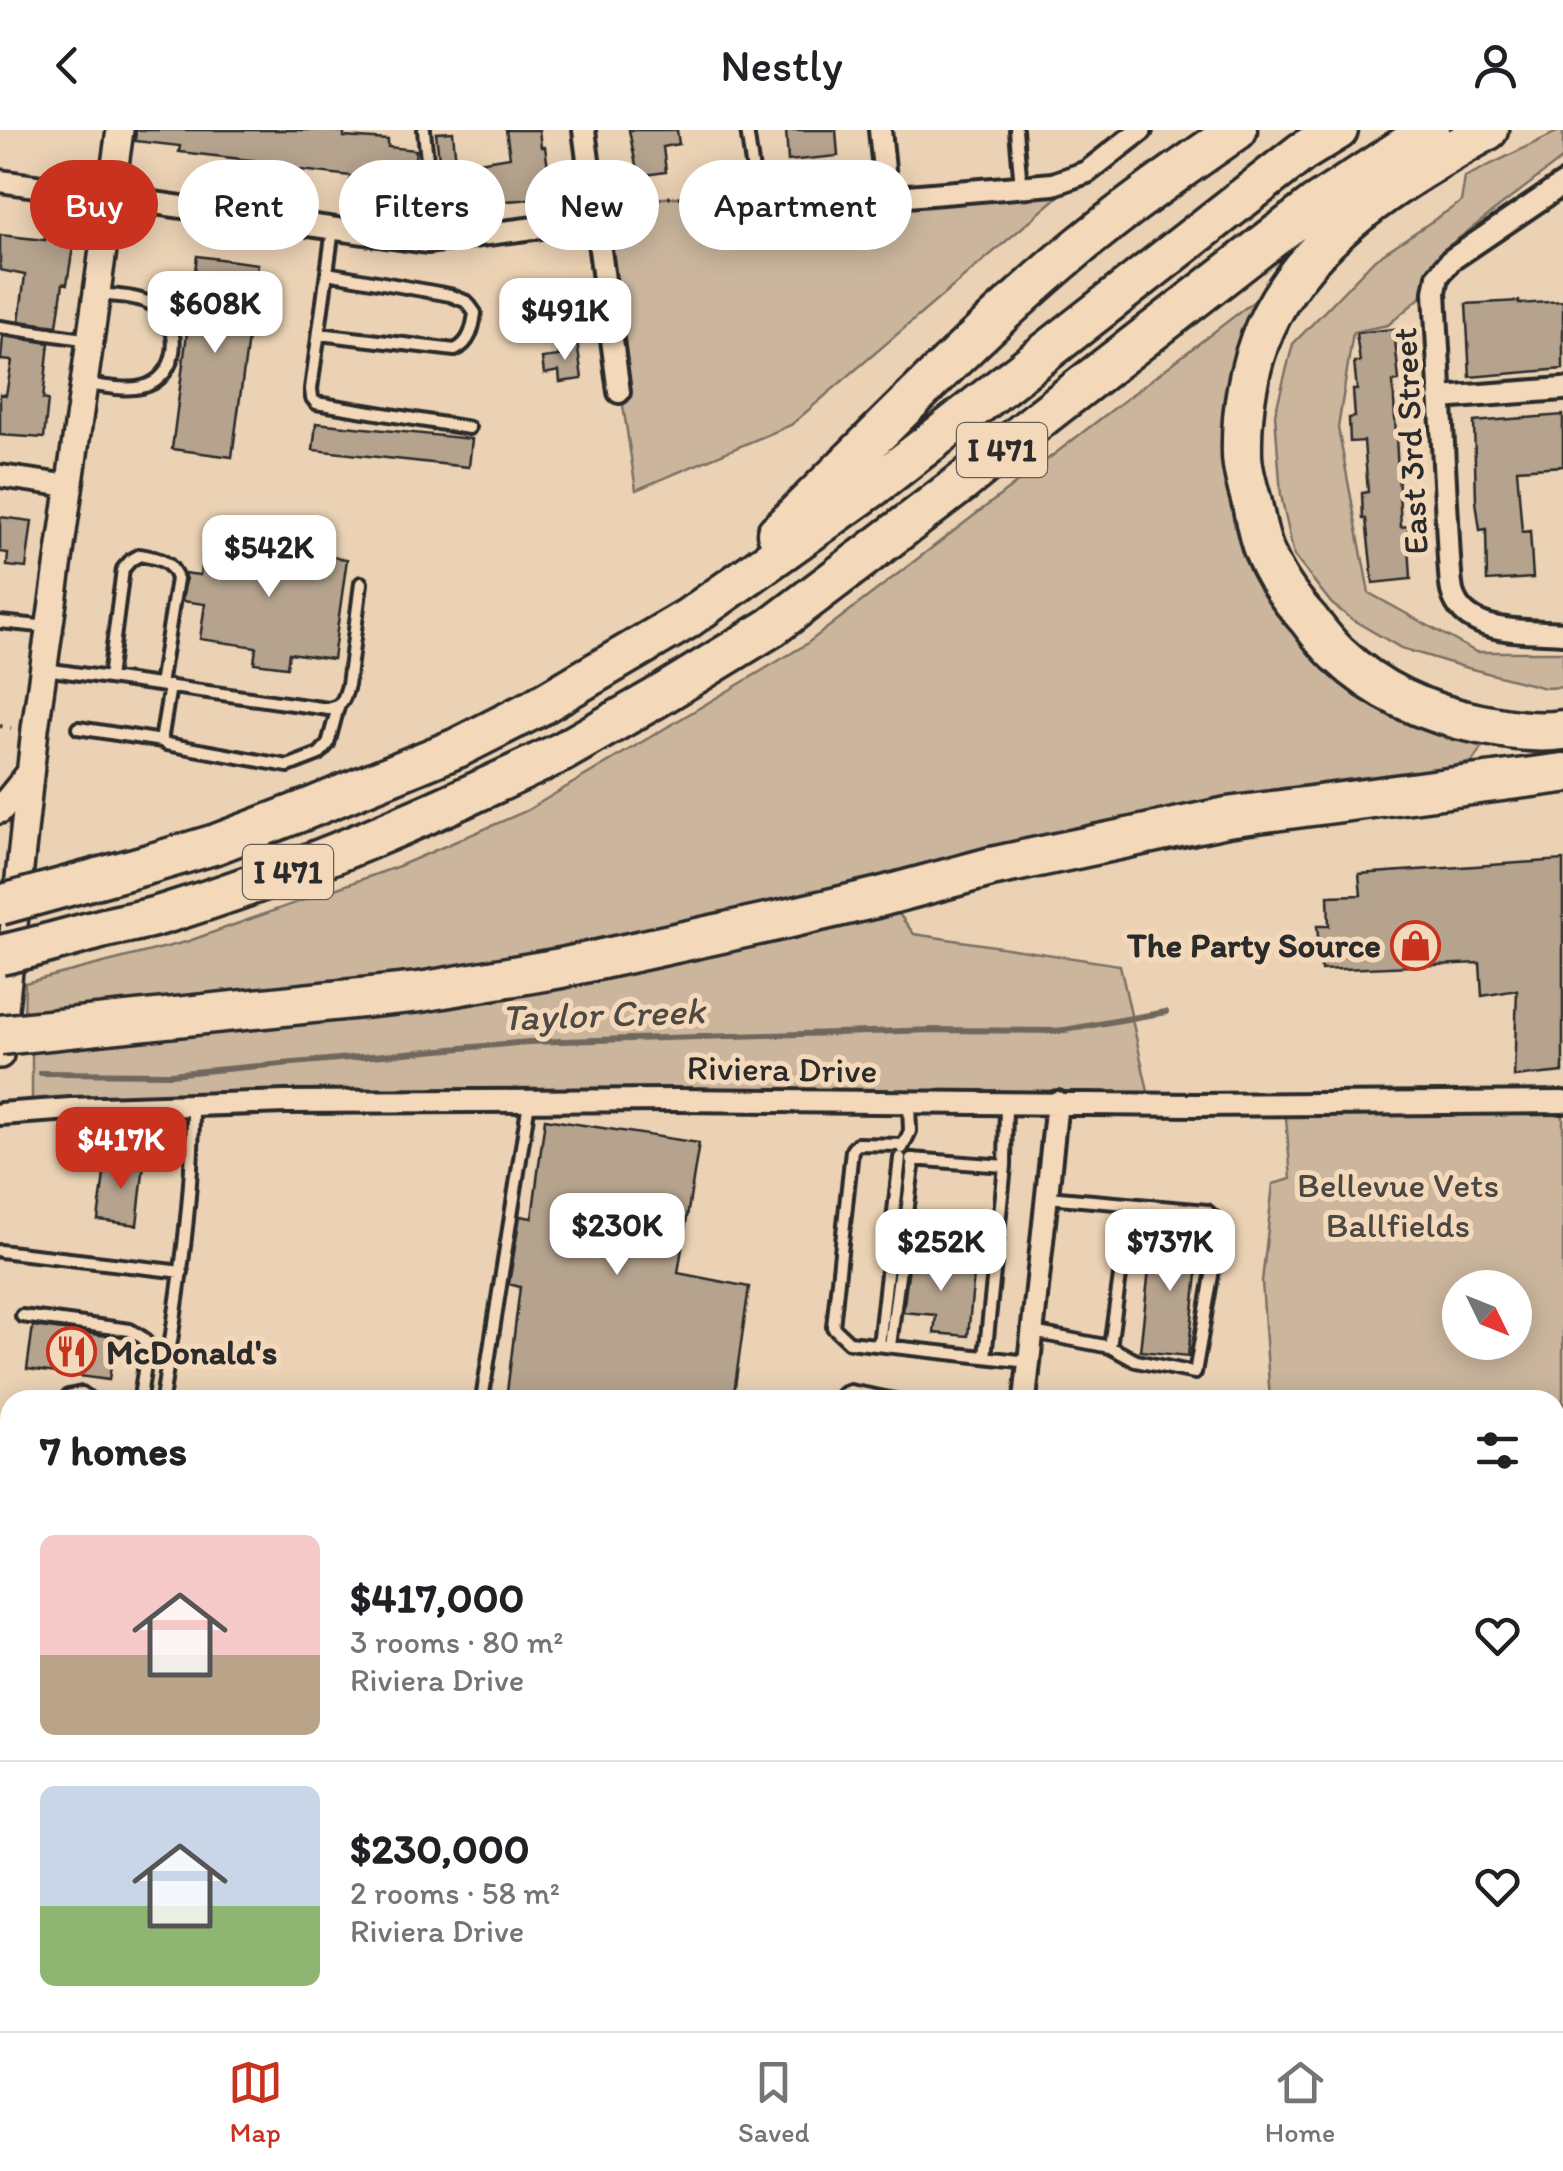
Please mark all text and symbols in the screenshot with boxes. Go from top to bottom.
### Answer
icon: back [40,38,95,93]
text: Nestly [720,38,843,92]
icon: person [1468,38,1523,93]
chip: Buy [30,160,158,250]
chip: Rent [178,160,319,250]
chip: Filters [339,160,505,250]
chip: New [525,160,659,250]
chip: Apartment [679,160,912,250]
pin: $608K [145,271,285,356]
pin: $491K [495,278,635,363]
text: $608K [170,284,260,322]
text: $491K [521,291,609,329]
street label: East 3rd Street [1383,326,1437,556]
road number: I 471 [957,423,1047,477]
pin: $542K [199,515,339,600]
text: $542K [224,528,314,566]
road number: I 471 [243,845,333,899]
shop icon: The Party Source [1390,919,1442,971]
place label: The Party Source [1126,924,1381,966]
water label: Taylor Creek [500,987,708,1041]
street label: Riviera Drive [686,1046,878,1092]
pin: $417K [51,1107,191,1192]
text: $417K [78,1120,164,1158]
park label: Bellevue Vets Ballfields [1297,1164,1499,1246]
pin: $230K [547,1193,687,1278]
text: $230K [572,1206,662,1244]
pin: $252K [871,1209,1011,1294]
pin: $737K [1100,1209,1240,1294]
text: $252K [897,1222,985,1260]
text: $737K [1127,1222,1213,1260]
north arrow [1442,1270,1532,1360]
map controls [1442,1270,1532,1360]
restaurant icon: McDonald's [45,1326,97,1378]
place label: McDonald's [106,1331,277,1373]
icon: filters [1470,1423,1525,1478]
text: 7 homes [40,1425,187,1476]
text: $417,000 [350,1572,524,1623]
icon: home [120,1575,240,1695]
icon: heart [1470,1608,1525,1663]
text: 3 rooms · 80 m² [350,1623,564,1661]
text: Riviera Drive [350,1661,524,1699]
text: $230,000 [350,1823,530,1874]
icon: home [120,1826,240,1946]
icon: heart [1470,1859,1525,1914]
text: 2 rooms · 58 m² [350,1874,560,1912]
text: Riviera Drive [350,1912,524,1950]
tab: Map [228,2055,283,2149]
tab: Saved [738,2055,809,2149]
tab: Home [1265,2055,1335,2149]

